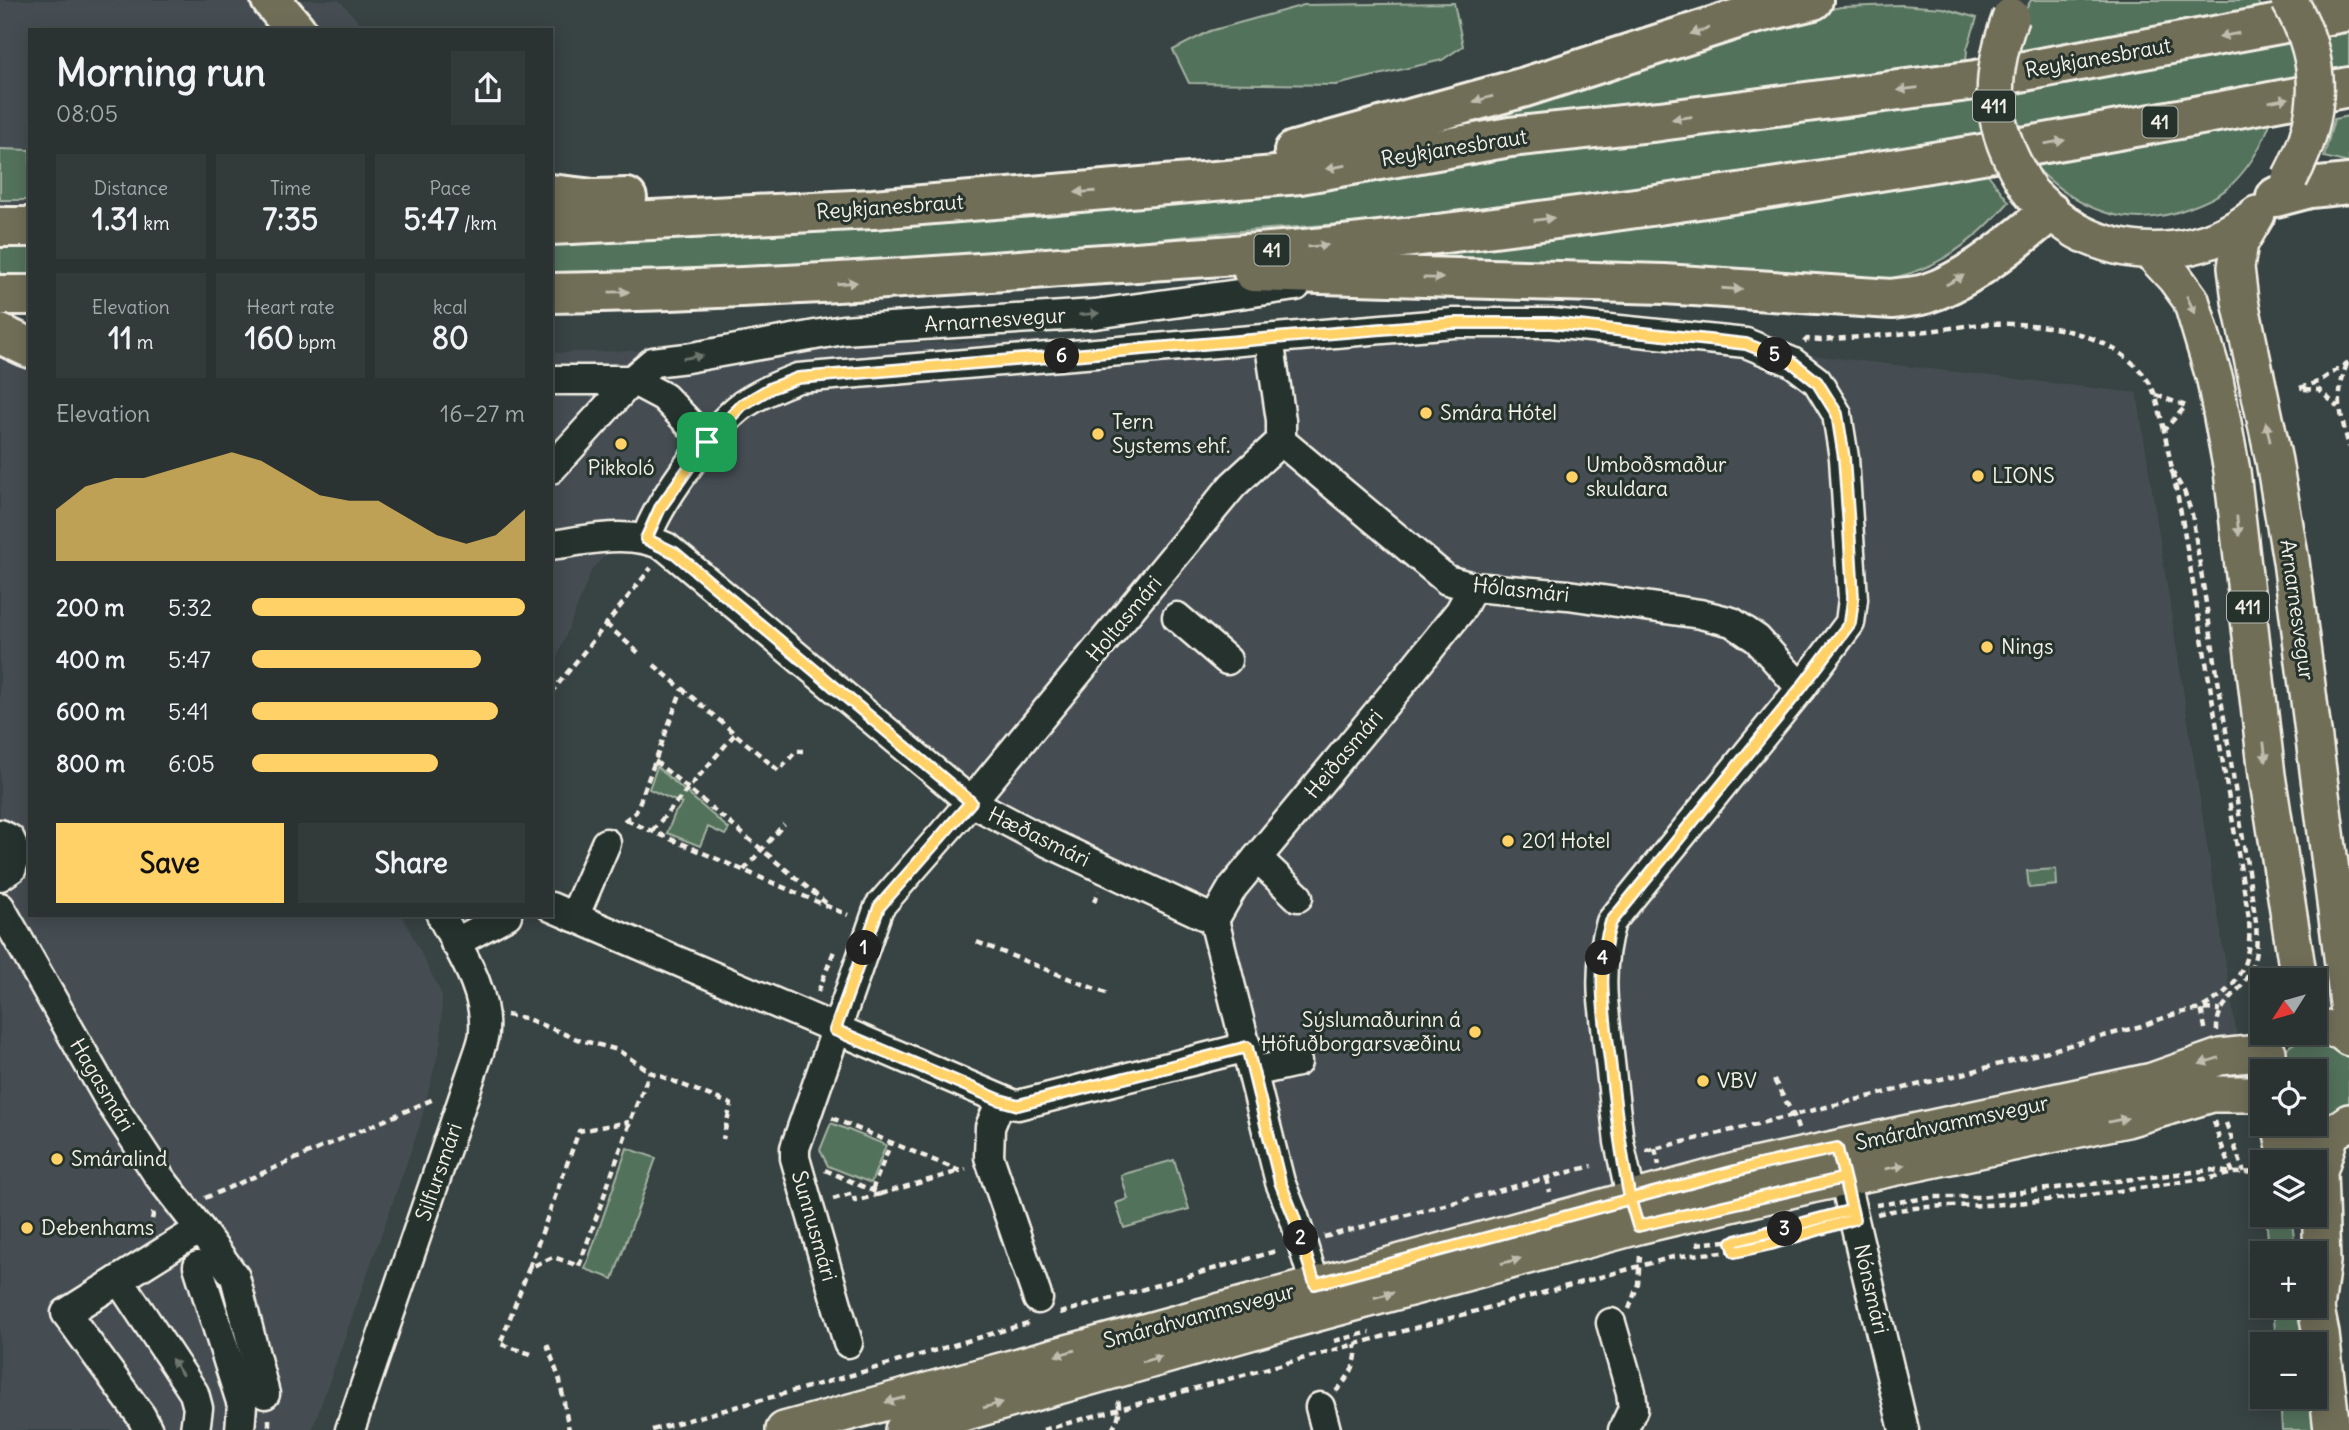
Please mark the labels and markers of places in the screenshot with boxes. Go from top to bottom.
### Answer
pin: 6 [1044,338,1080,374]
pin: 5 [1758,338,1792,372]
place label: Smára Hótel [1440,399,1557,426]
marker: Smára Hótel [1418,405,1434,421]
place label: Tern Systems ehf. [1112,408,1230,459]
pin [677,412,737,472]
marker: Tern Systems ehf. [1090,426,1106,442]
marker: Pikkoló [613,436,629,452]
place label: Umboðsmaður skuldara [1586,451,1727,502]
place label: Pikkoló [588,454,654,481]
place label: LIONS [1992,462,2055,489]
marker: LIONS [1970,468,1986,484]
marker: Umboðsmaður skuldara [1564,469,1580,485]
place label: Nings [2001,633,2054,660]
marker: Nings [1979,639,1995,655]
place label: 201 Hotel [1522,827,1610,854]
marker: 201 Hotel [1500,833,1516,849]
pin: 1 [846,930,882,965]
pin: 4 [1586,940,1620,976]
place label: Sýslumaðurinn á Höfuðborgarsvæðinu [1261,1006,1461,1057]
marker: Sýslumaðurinn á Höfuðborgarsvæðinu [1467,1024,1483,1040]
place label: VBV [1717,1067,1757,1094]
marker: VBV [1695,1073,1711,1089]
place label: Smáralind [71,1145,167,1172]
marker: Smáralind [49,1151,65,1167]
pin: 3 [1768,1212,1802,1246]
place label: Debenhams [41,1214,154,1241]
marker: Debenhams [19,1220,35,1236]
pin: 2 [1284,1220,1318,1256]

